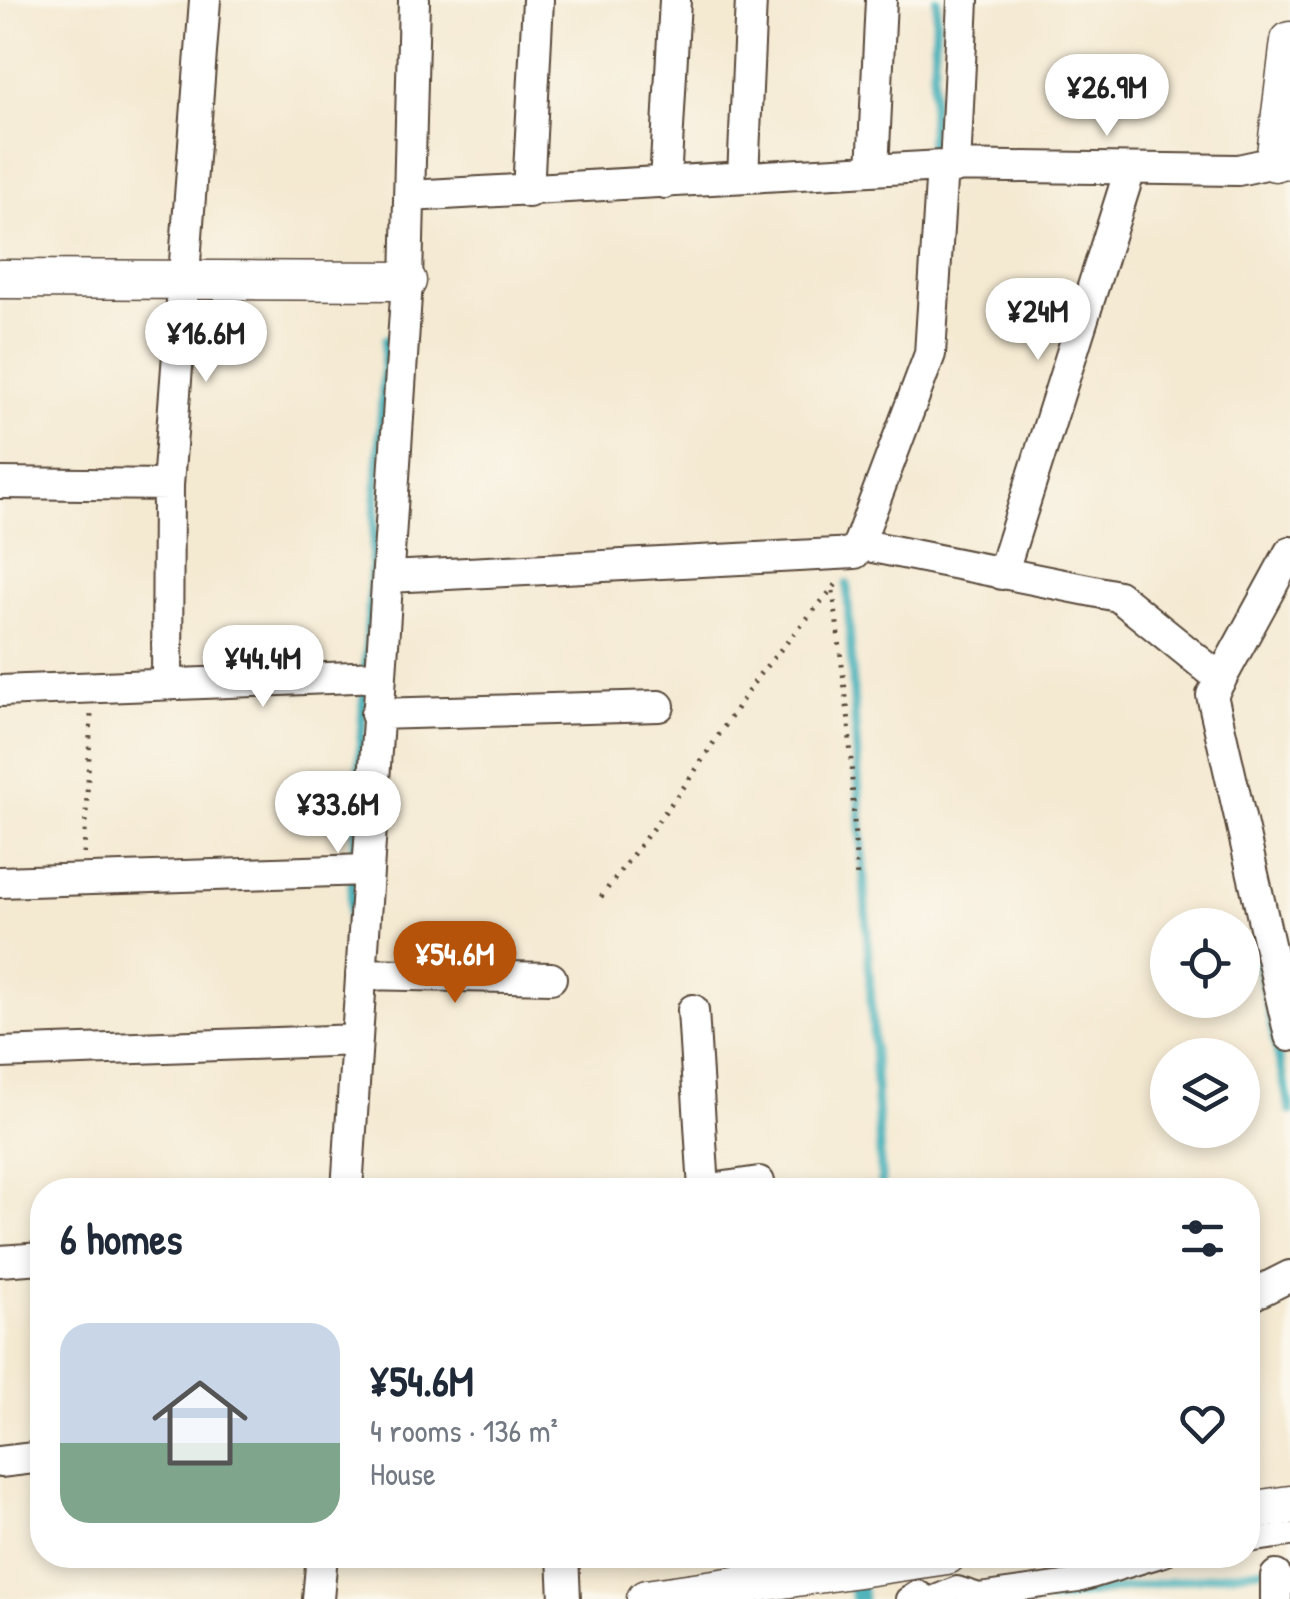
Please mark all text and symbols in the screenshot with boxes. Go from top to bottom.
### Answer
pin: ¥26.9M [1026,54,1188,139]
text: ¥26.9M [1067,65,1147,108]
pin: ¥24M [979,278,1097,363]
text: ¥24M [1008,289,1068,332]
pin: ¥16.6M [125,300,287,385]
text: ¥16.6M [167,311,245,354]
pin: ¥44.4M [182,625,344,710]
text: ¥44.4M [225,636,301,679]
pin: ¥33.6M [257,771,419,856]
text: ¥33.6M [297,782,379,825]
map controls [1150,908,1260,1148]
button: locate [1150,908,1260,1018]
pin: ¥54.6M [374,921,536,1006]
text: ¥54.6M [415,932,495,975]
button: layers [1150,1038,1260,1148]
text: 6 homes [60,1210,182,1267]
icon: filters [1175,1211,1230,1266]
text: ¥54.6M [370,1352,474,1409]
icon: home [140,1363,260,1483]
icon: heart [1175,1396,1230,1451]
text: 4 rooms · 136 m² [370,1409,558,1452]
text: House [370,1452,436,1495]

